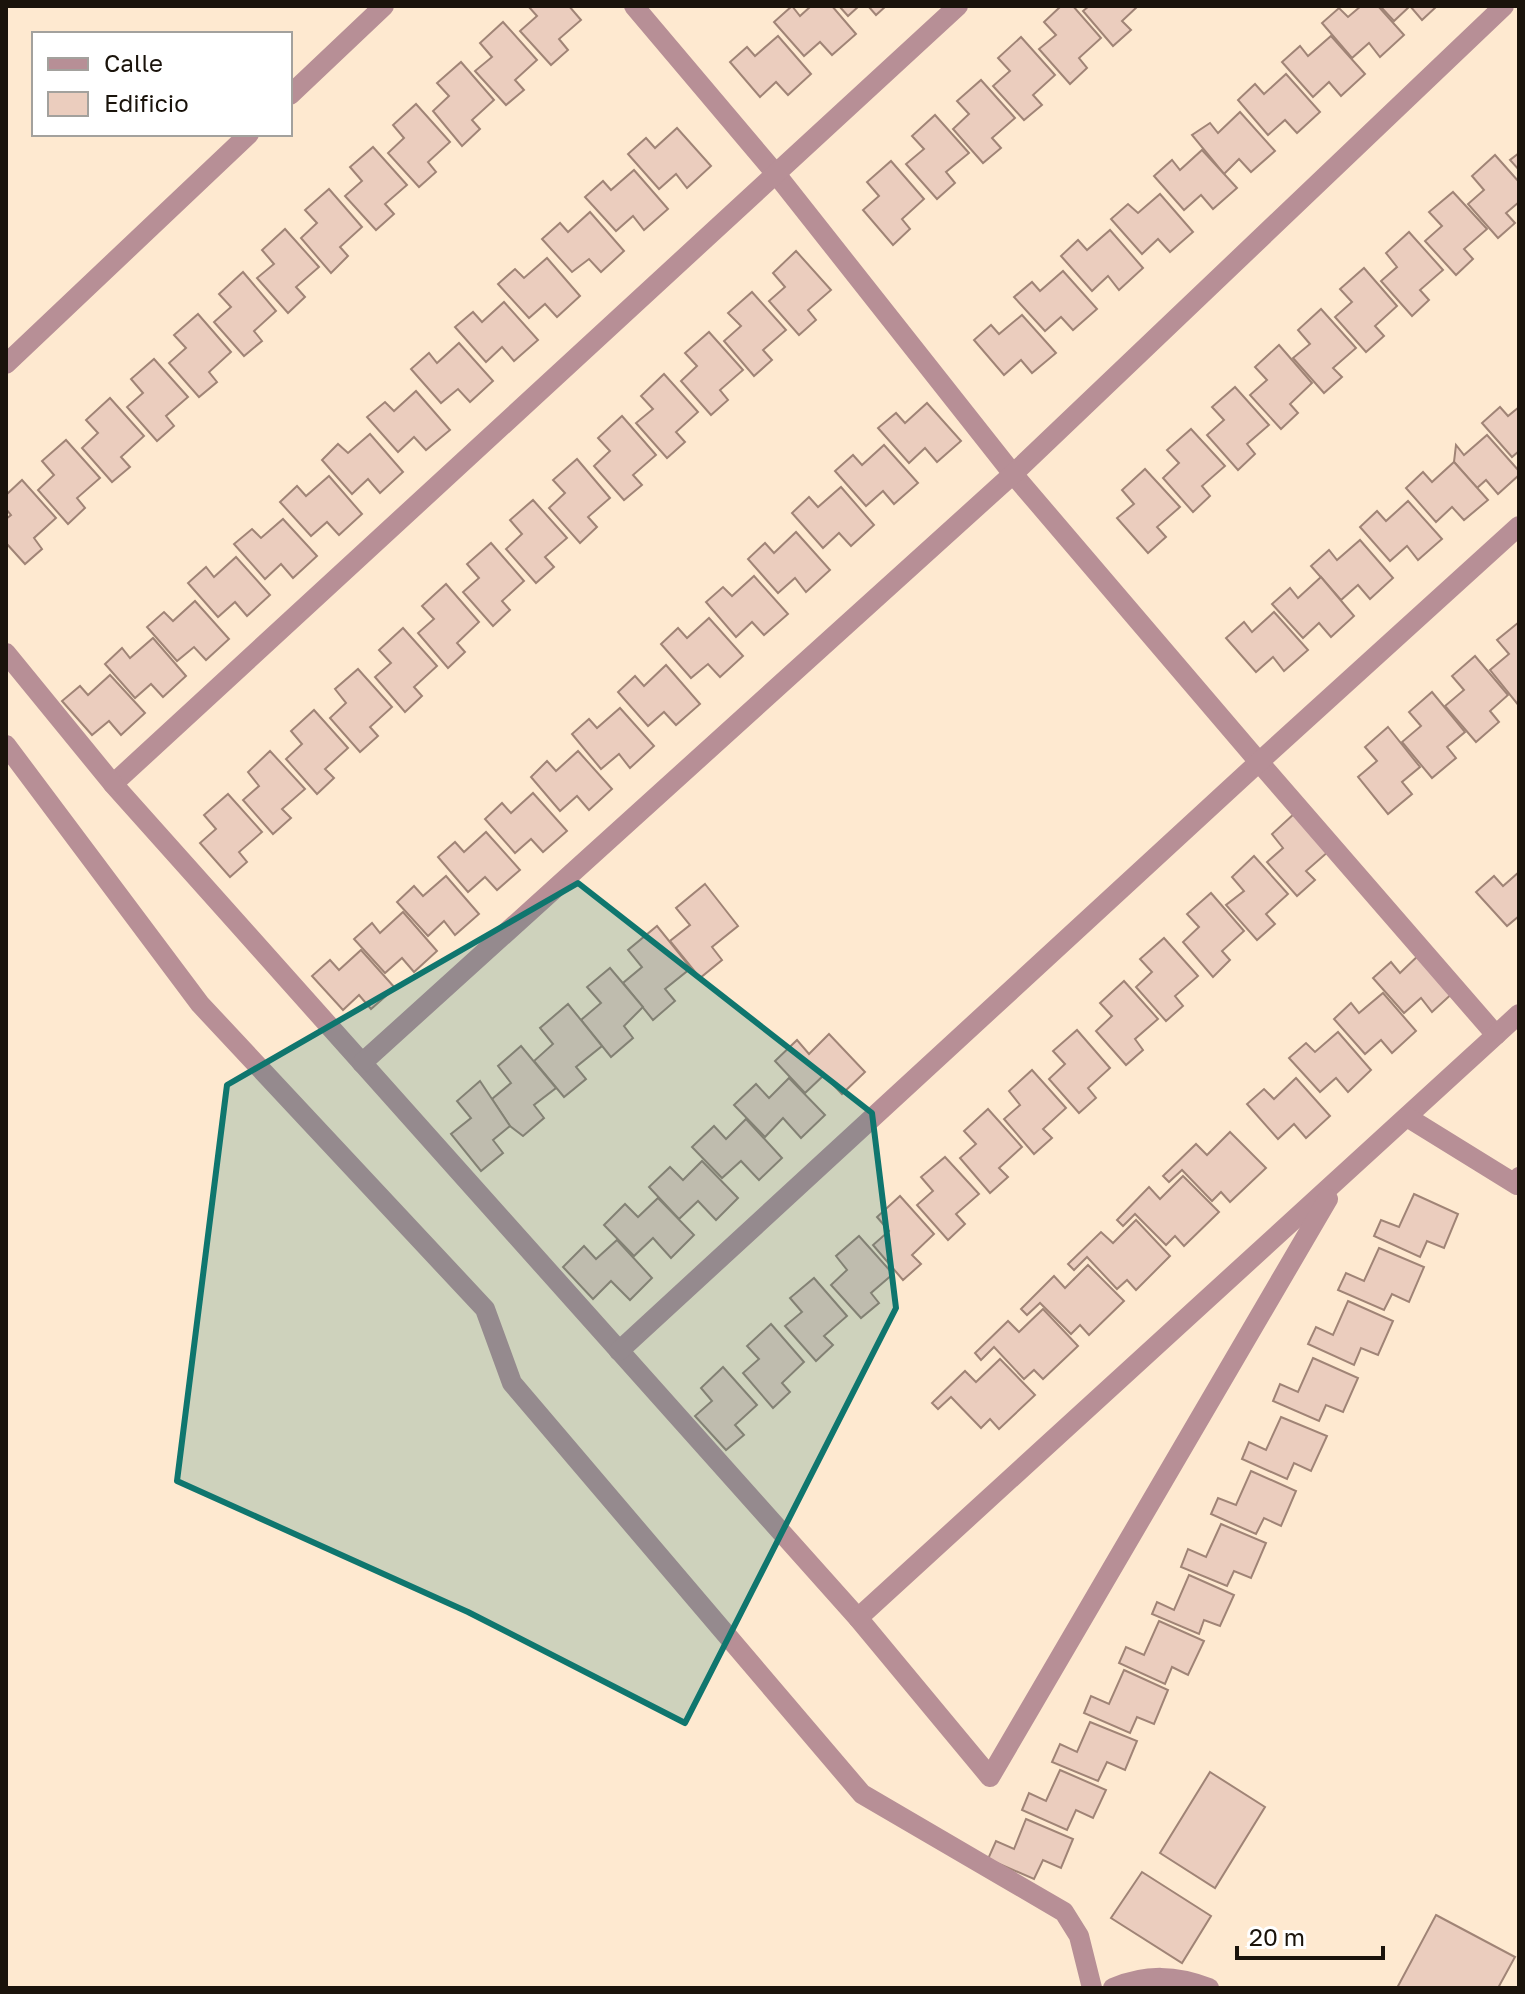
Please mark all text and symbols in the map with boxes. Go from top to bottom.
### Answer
legend [32,32,292,136]
text: Calle [104,48,163,77]
text: Edificio [104,88,189,117]
scale bar [1237,1910,1383,1960]
text: 20 m [1249,1922,1305,1951]

